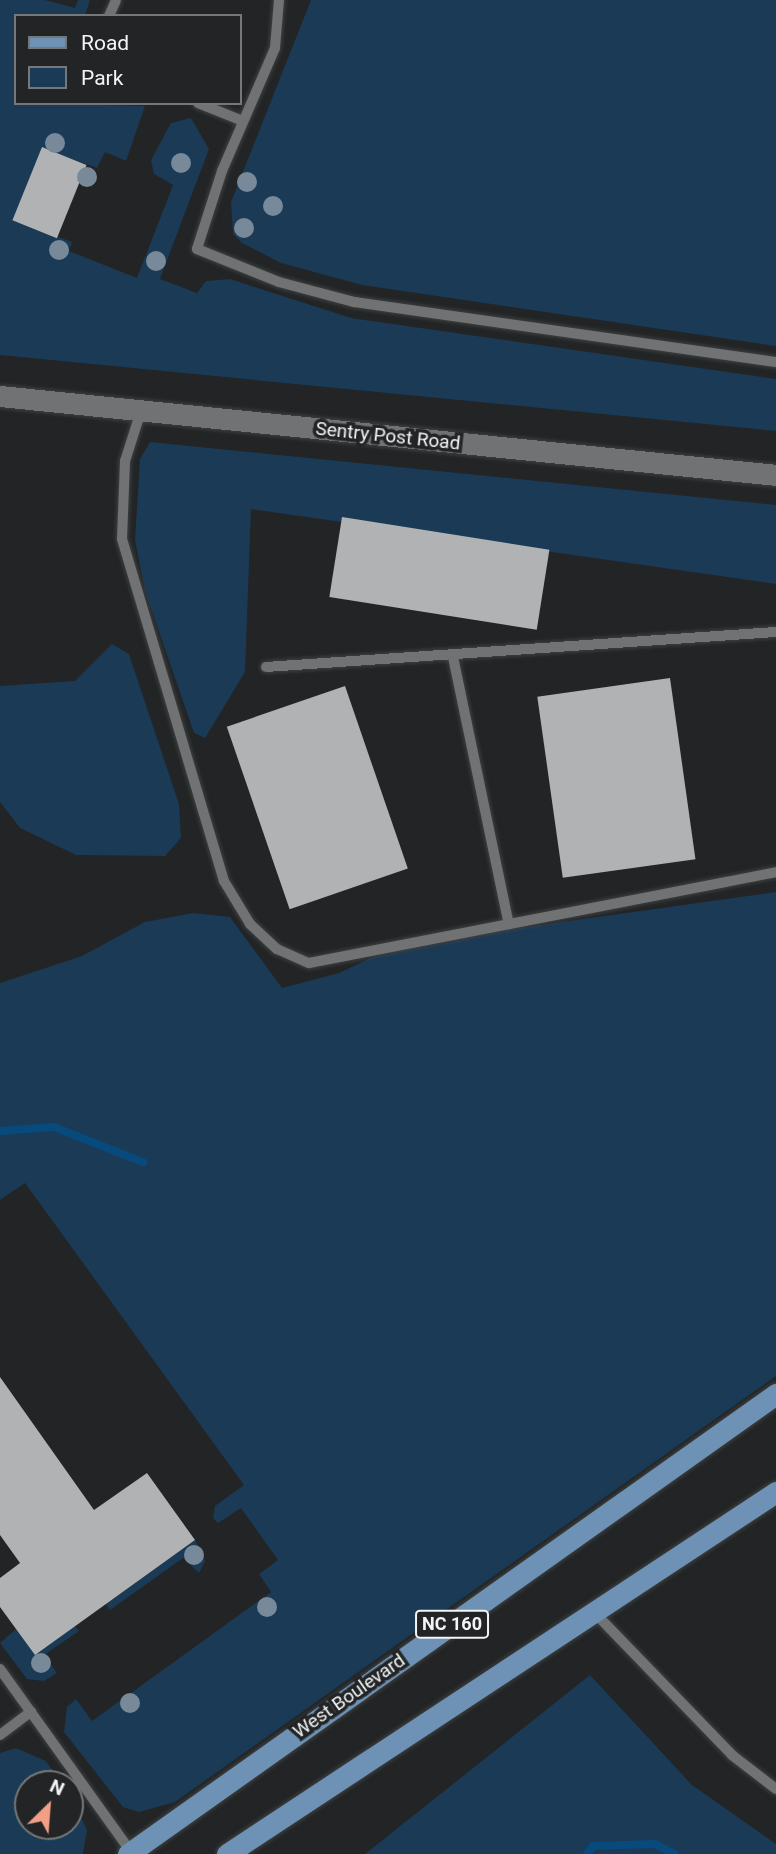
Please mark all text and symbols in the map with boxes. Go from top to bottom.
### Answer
legend [14,14,242,105]
text: Road [81,31,129,55]
text: Park [81,66,123,90]
street label: Sentry Post Road [315,417,461,455]
road number: NC 160 [414,1610,490,1638]
street label: West Boulevard [289,1649,409,1743]
north arrow [14,1770,84,1840]
text: N [46,1774,68,1801]

